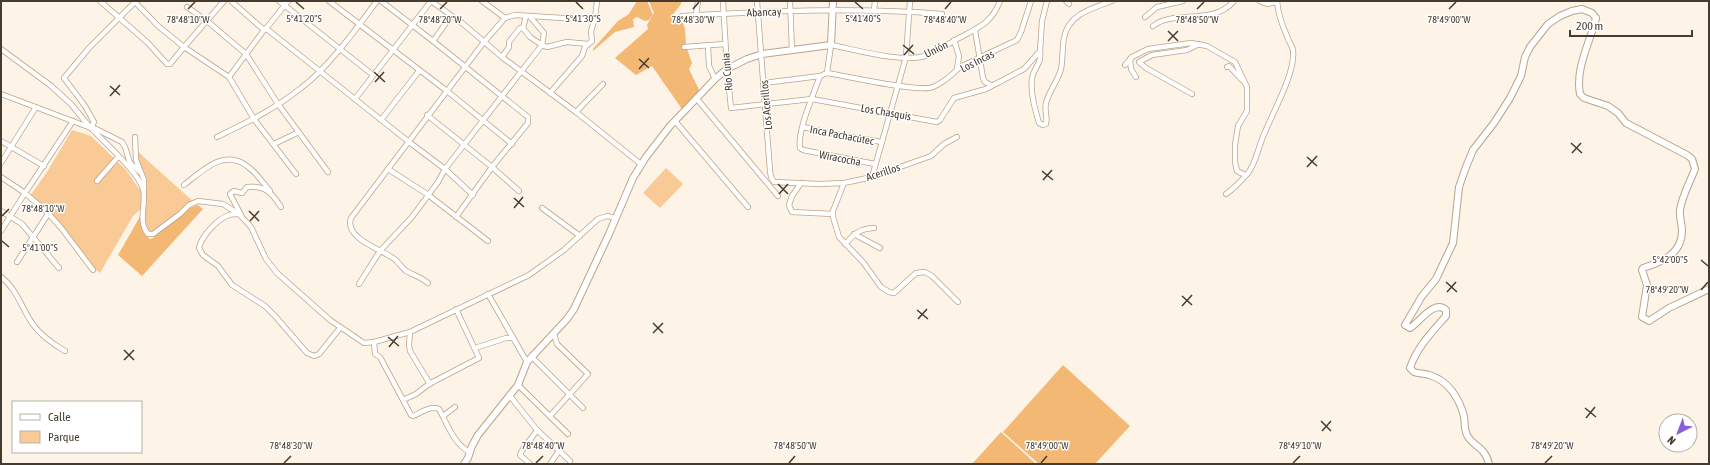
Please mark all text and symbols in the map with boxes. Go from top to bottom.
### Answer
street label: Abancay [746,5,782,19]
scale bar [1570,12,1692,38]
text: 5°41'20"S [286,13,322,24]
text: 5°41'30"S [565,13,601,24]
text: 5°41'40"S [845,13,881,24]
text: 78°48'10"W [166,14,210,25]
text: 78°48'20"W [418,14,462,25]
text: 78°48'30"W [671,14,715,25]
text: 78°48'40"W [923,14,967,25]
text: 78°48'50"W [1175,14,1219,25]
text: 78°49'00"W [1427,14,1471,25]
text: 200 m [1576,19,1603,33]
street label: Unión [922,38,950,60]
street label: Los Incas [958,47,996,75]
street label: Río Cunia [719,53,735,91]
street label: Los Acerillos [758,80,774,130]
street label: Los Chasquis [860,102,912,122]
street label: Inca Pachacútec [809,123,876,147]
street label: Wiracocha [818,148,862,168]
street label: Acerillos [864,161,902,183]
text: 78°48'10"W [21,203,65,214]
text: 5°41'00"S [22,242,58,253]
text: 5°42'00"S [1652,254,1688,265]
text: 78°49'20"W [1645,284,1689,295]
legend [12,401,142,453]
text: Calle [48,410,71,424]
north arrow [1658,413,1698,453]
text: Parque [48,430,80,444]
text: N [1665,434,1678,447]
text: 78°48'30"W [269,440,313,451]
text: 78°48'40"W [521,440,565,451]
text: 78°48'50"W [773,440,817,451]
text: 78°49'00"W [1025,440,1069,451]
text: 78°49'10"W [1278,440,1322,451]
text: 78°49'20"W [1530,440,1574,451]

